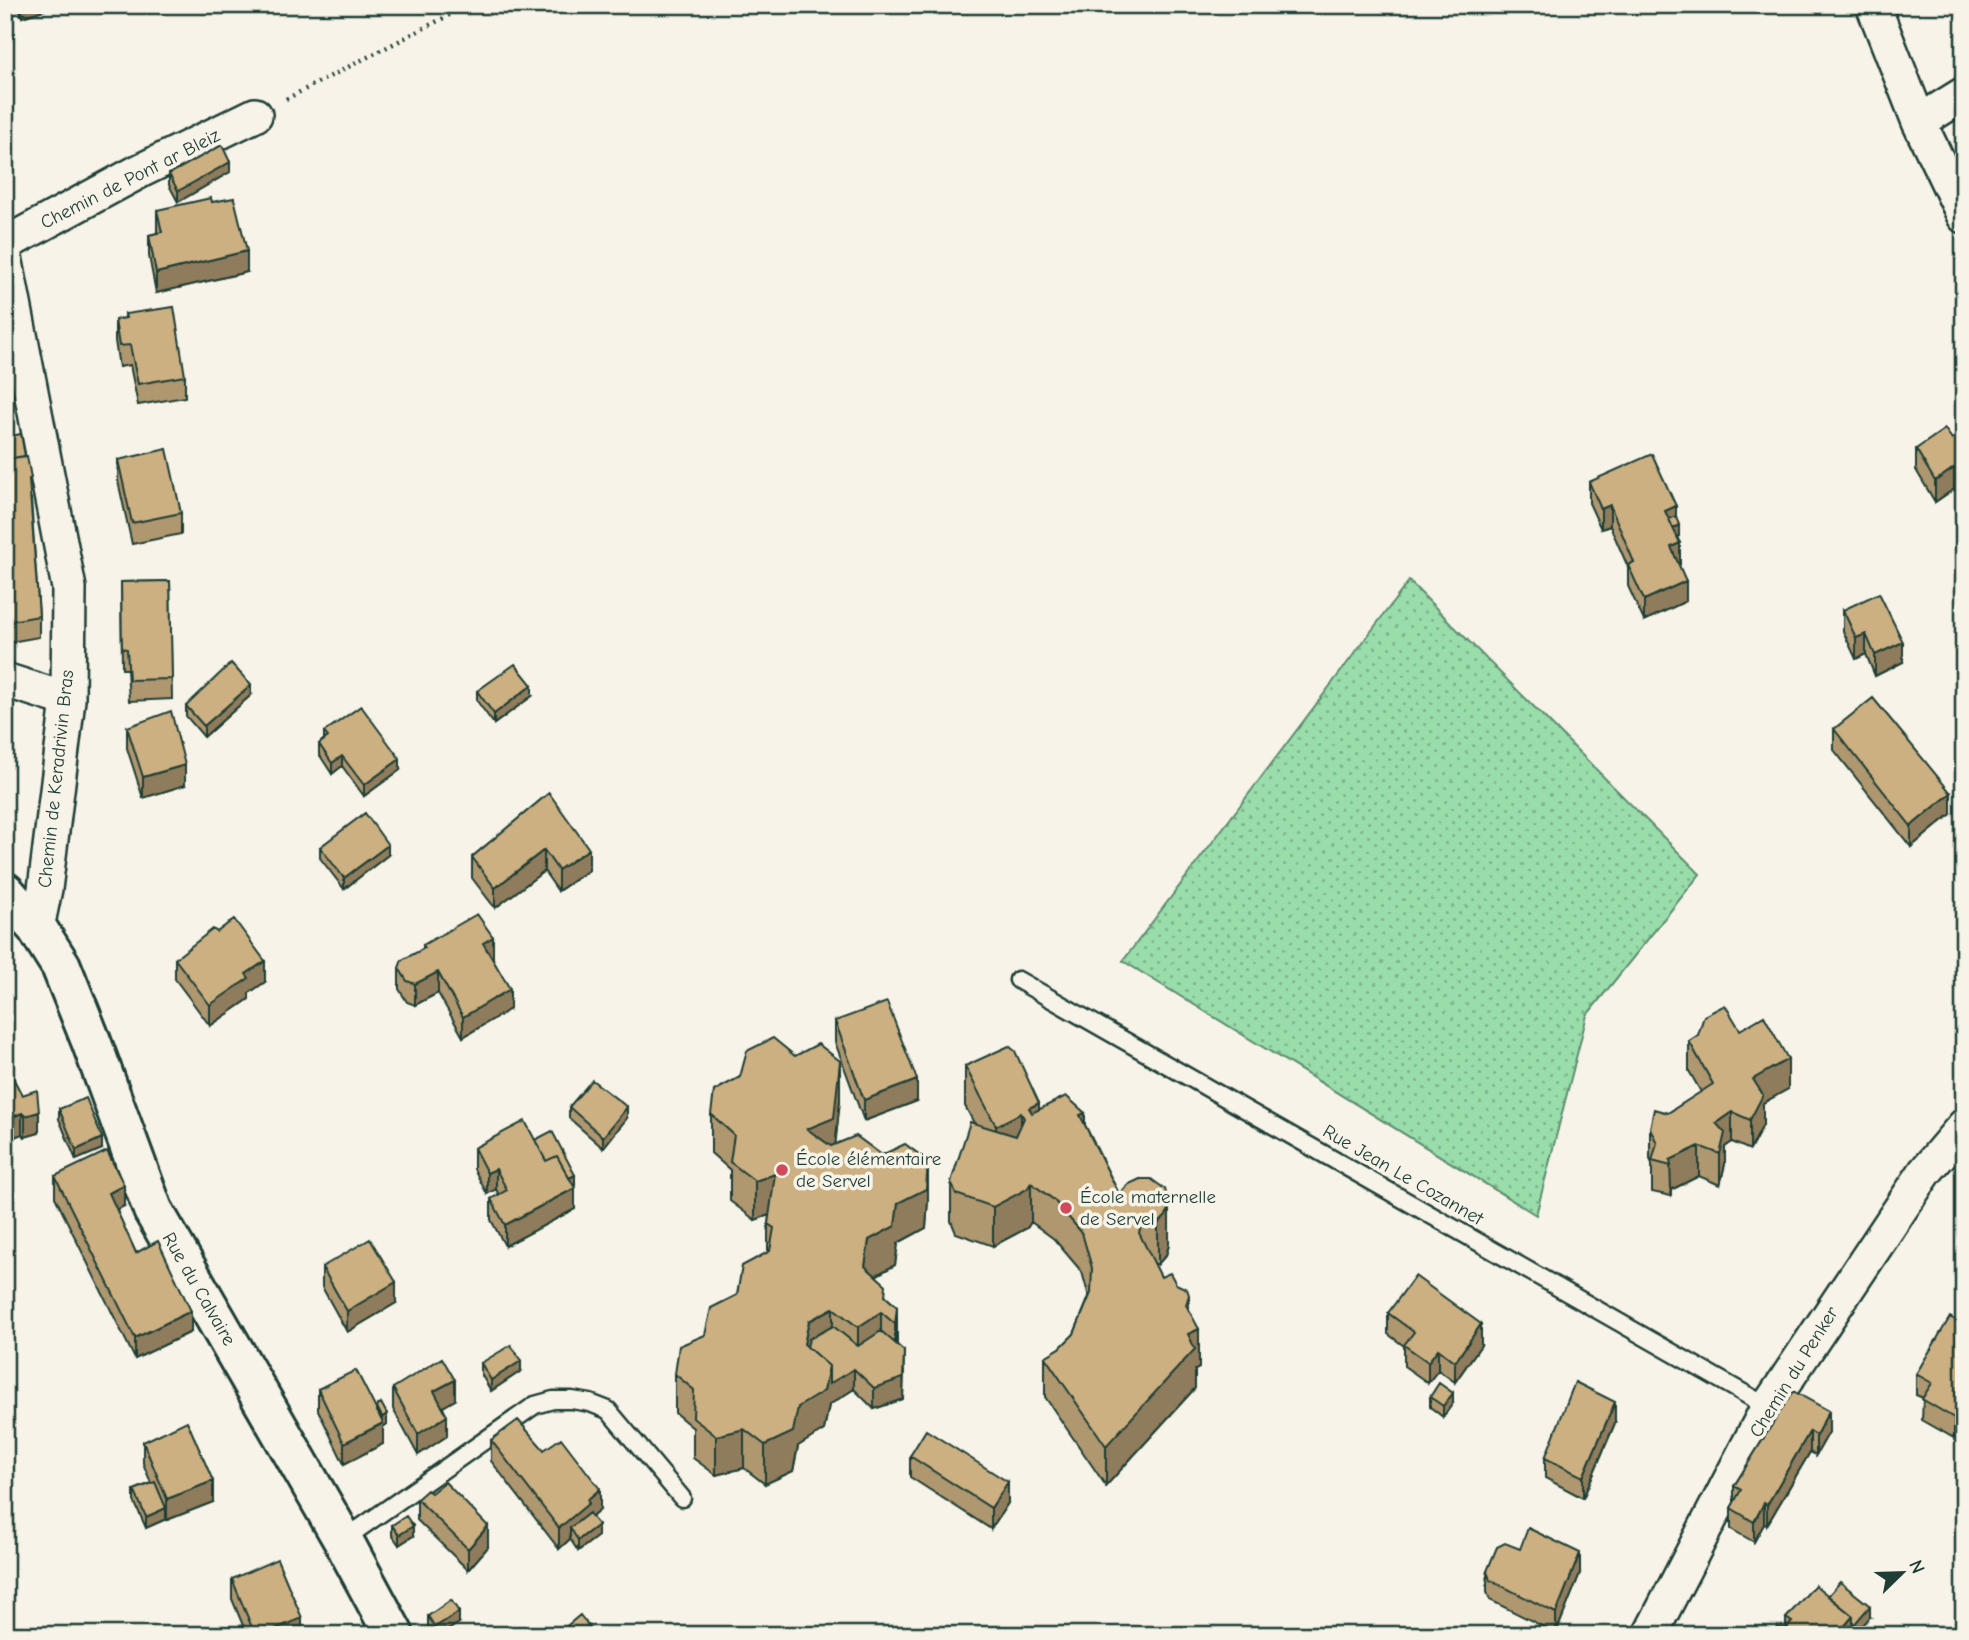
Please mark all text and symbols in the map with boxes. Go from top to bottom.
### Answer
street label: Chemin de Pont ar Bleiz [37,124,223,234]
street label: Chemin de Keradrivin Bras [34,669,78,889]
street label: Rue Jean Le Cozannet [1319,1120,1488,1230]
place label: École élémentaire de Servel [796,1148,941,1192]
marker: École élémentaire de Servel [774,1162,790,1178]
place label: École maternelle de Servel [1080,1186,1216,1230]
marker: École maternelle de Servel [1058,1200,1074,1216]
street label: Rue du Calvaire [158,1228,240,1350]
street label: Chemin du Penker [1745,1302,1843,1441]
north arrow [1868,1538,1938,1608]
text: N [1904,1557,1929,1577]

